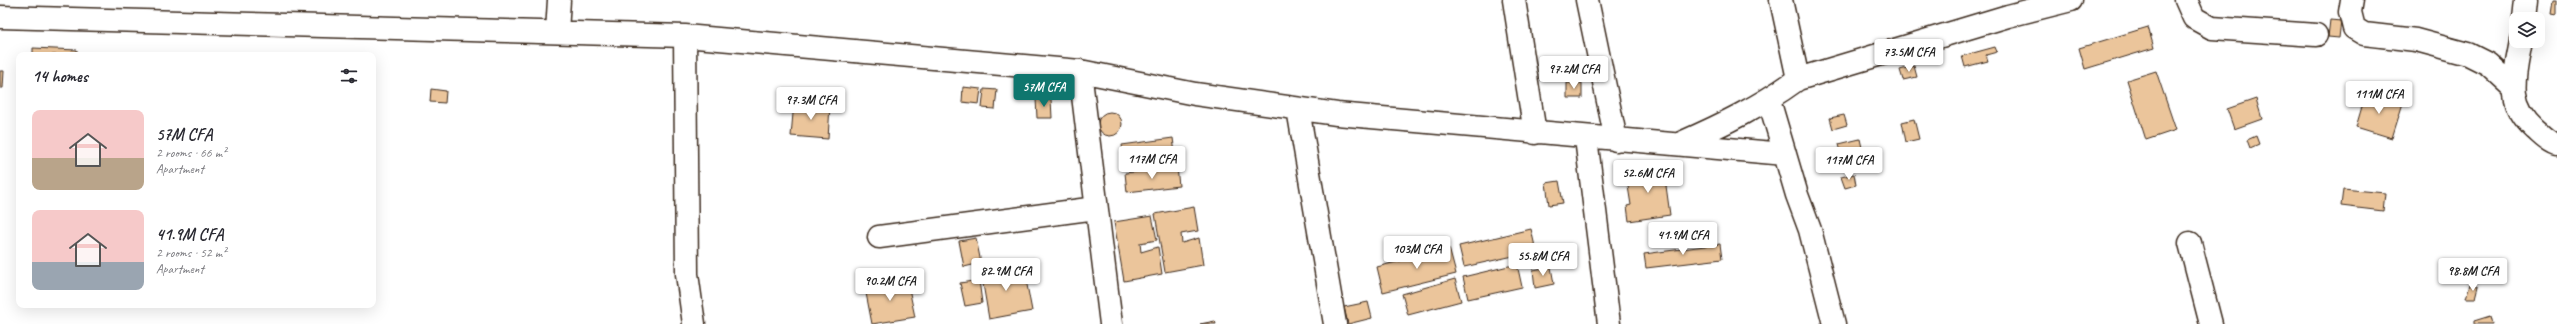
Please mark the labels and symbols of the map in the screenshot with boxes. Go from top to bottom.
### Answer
pin: 73.5M CFA [1863,39,1955,73]
pin: 97.2M CFA [1528,56,1620,90]
pin: 57M CFA [1007,74,1081,108]
pin: 111M CFA [2338,81,2420,115]
pin: 97.3M CFA [765,87,857,121]
pin: 117M CFA [1111,146,1193,180]
pin: 117M CFA [1808,147,1890,181]
pin: 52.6M CFA [1602,160,1694,194]
pin: 41.9M CFA [1637,222,1729,256]
pin: 103M CFA [1376,236,1458,270]
pin: 55.8M CFA [1497,243,1589,277]
pin: 82.9M CFA [960,258,1052,292]
pin: 98.8M CFA [2427,258,2519,292]
pin: 90.2M CFA [844,268,936,302]

